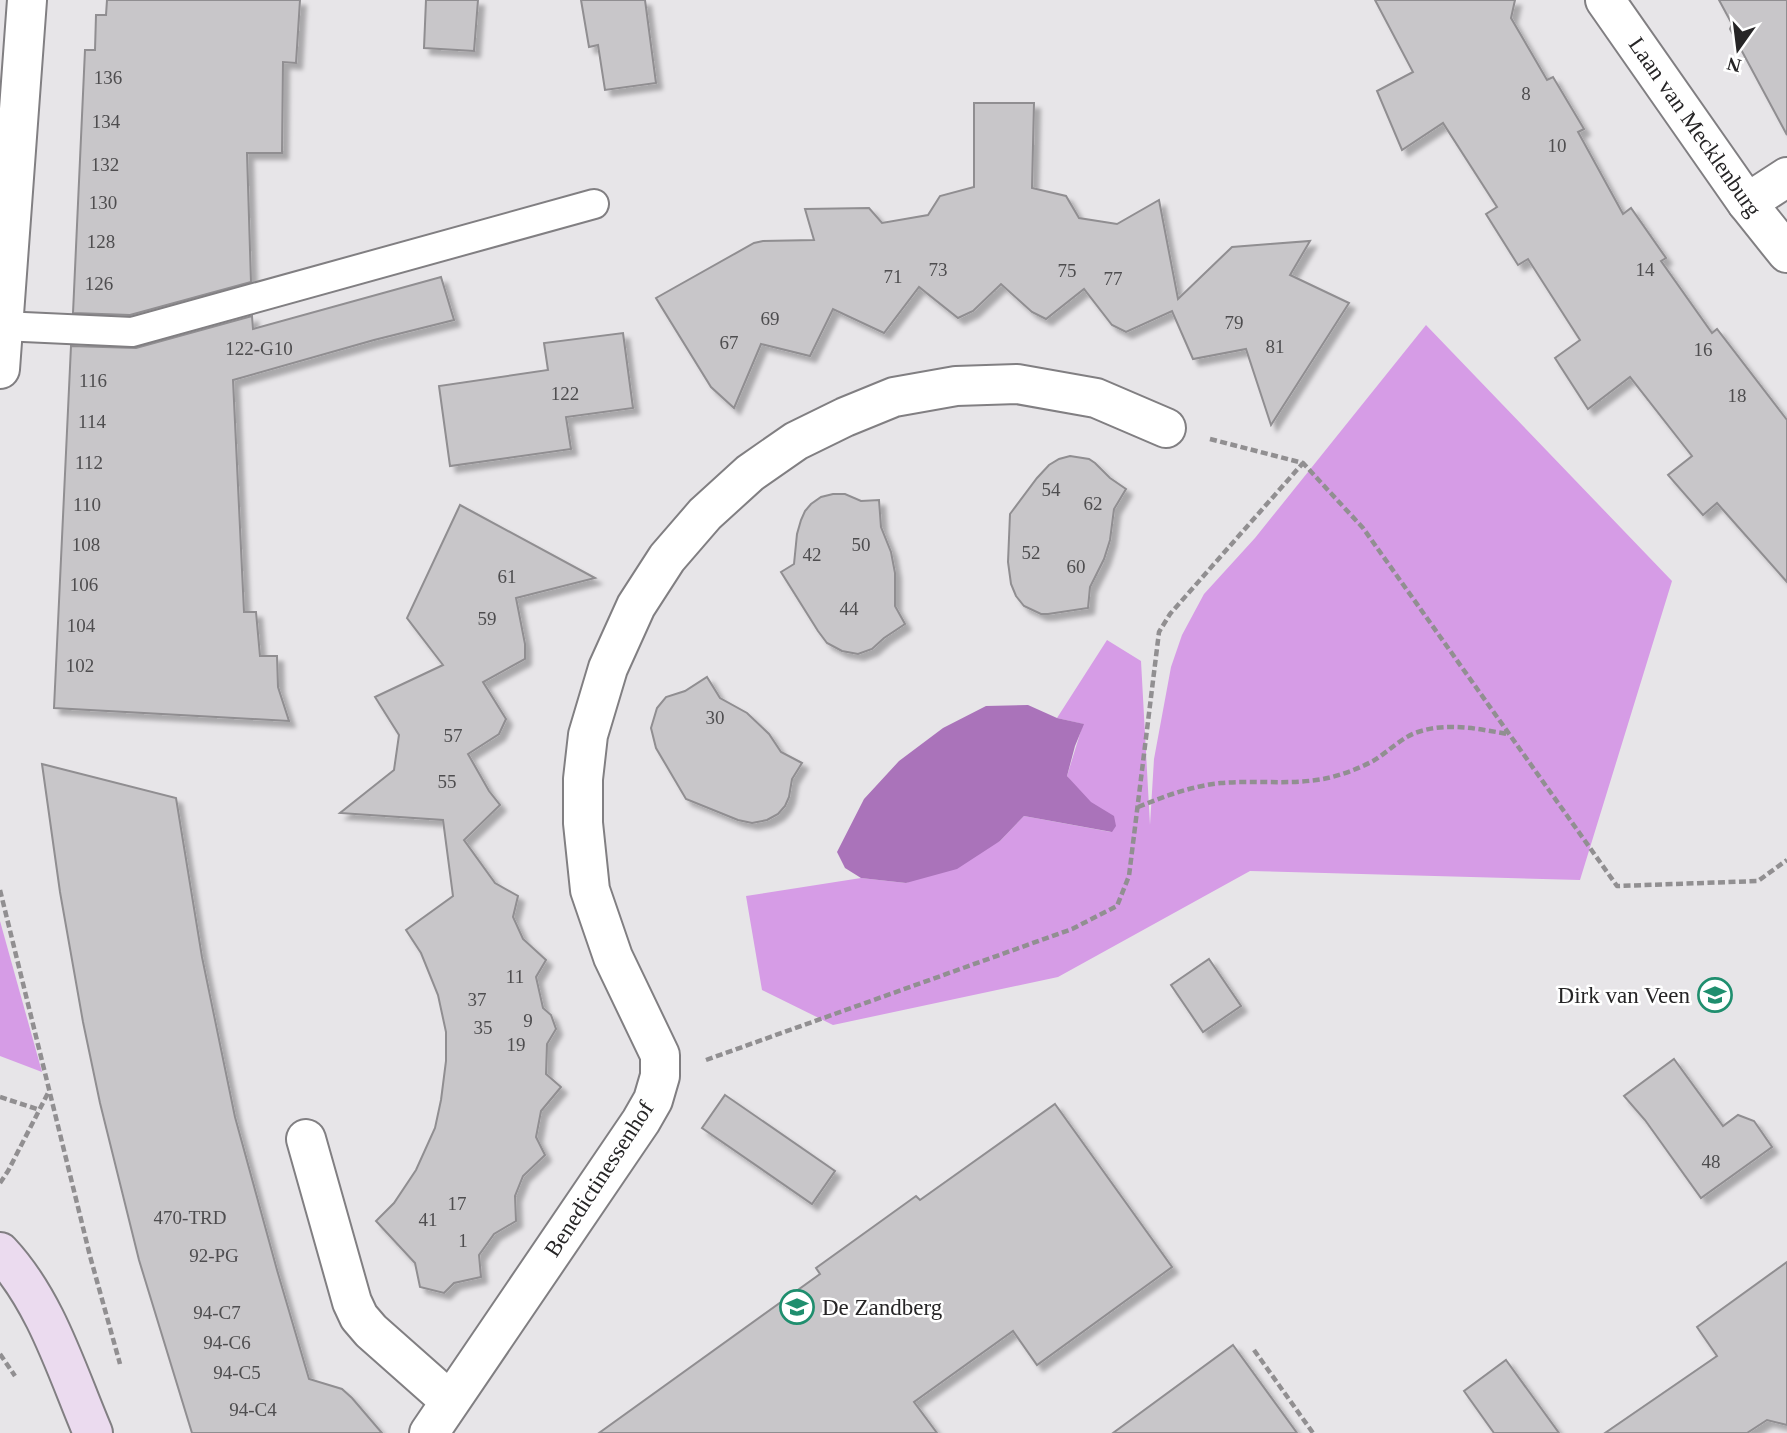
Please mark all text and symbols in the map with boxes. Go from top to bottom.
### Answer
north arrow [1703,14,1773,84]
street label: Laan van Mecklenburg [1624,33,1767,222]
text: N [1725,53,1743,77]
house number: 136 [94,67,122,88]
house number: 8 [1521,83,1531,104]
house number: 134 [92,111,121,132]
house number: 10 [1548,135,1567,156]
house number: 132 [91,154,119,175]
house number: 130 [89,192,117,213]
house number: 128 [87,231,115,252]
house number: 73 [929,259,948,280]
house number: 14 [1636,259,1655,280]
house number: 75 [1058,260,1077,281]
house number: 71 [884,266,903,287]
house number: 77 [1104,268,1123,289]
house number: 126 [85,273,113,294]
house number: 69 [761,308,780,329]
house number: 79 [1225,312,1244,333]
house number: 67 [720,332,739,353]
house number: 81 [1266,336,1285,357]
house number: 122-G10 [225,338,293,359]
house number: 16 [1694,339,1713,360]
house number: 116 [79,370,107,391]
house number: 122 [551,383,579,404]
house number: 18 [1728,385,1747,406]
house number: 114 [78,411,106,432]
house number: 112 [75,452,103,473]
house number: 54 [1042,479,1061,500]
house number: 62 [1084,493,1103,514]
house number: 110 [73,494,101,515]
house number: 108 [72,534,100,555]
house number: 50 [852,534,871,555]
house number: 52 [1022,542,1041,563]
house number: 42 [803,544,822,565]
house number: 60 [1067,556,1086,577]
house number: 61 [498,566,517,587]
house number: 106 [70,574,98,595]
house number: 44 [840,598,859,619]
house number: 59 [478,608,497,629]
house number: 104 [67,615,96,636]
house number: 102 [66,655,94,676]
house number: 30 [706,707,725,728]
house number: 57 [444,725,463,746]
house number: 55 [438,771,457,792]
house number: 11 [506,966,524,987]
school or university icon: Dirk van Veen [1696,976,1734,1014]
place label: Dirk van Veen [1558,983,1690,1008]
house number: 37 [468,989,487,1010]
house number: 9 [523,1010,533,1031]
house number: 35 [474,1017,493,1038]
house number: 19 [507,1034,526,1055]
street label: Benedictinessenhof [539,1096,659,1261]
house number: 48 [1702,1151,1721,1172]
house number: 17 [448,1193,467,1214]
house number: 470-TRD [154,1207,226,1228]
house number: 41 [419,1209,438,1230]
house number: 1 [458,1230,468,1251]
house number: 92-PG [189,1245,239,1266]
school or university icon: De Zandberg [778,1288,816,1326]
place label: De Zandberg [822,1295,943,1320]
house number: 94-C7 [193,1302,241,1323]
house number: 94-C6 [203,1332,251,1353]
house number: 94-C5 [213,1362,261,1383]
house number: 94-C4 [229,1399,277,1420]

